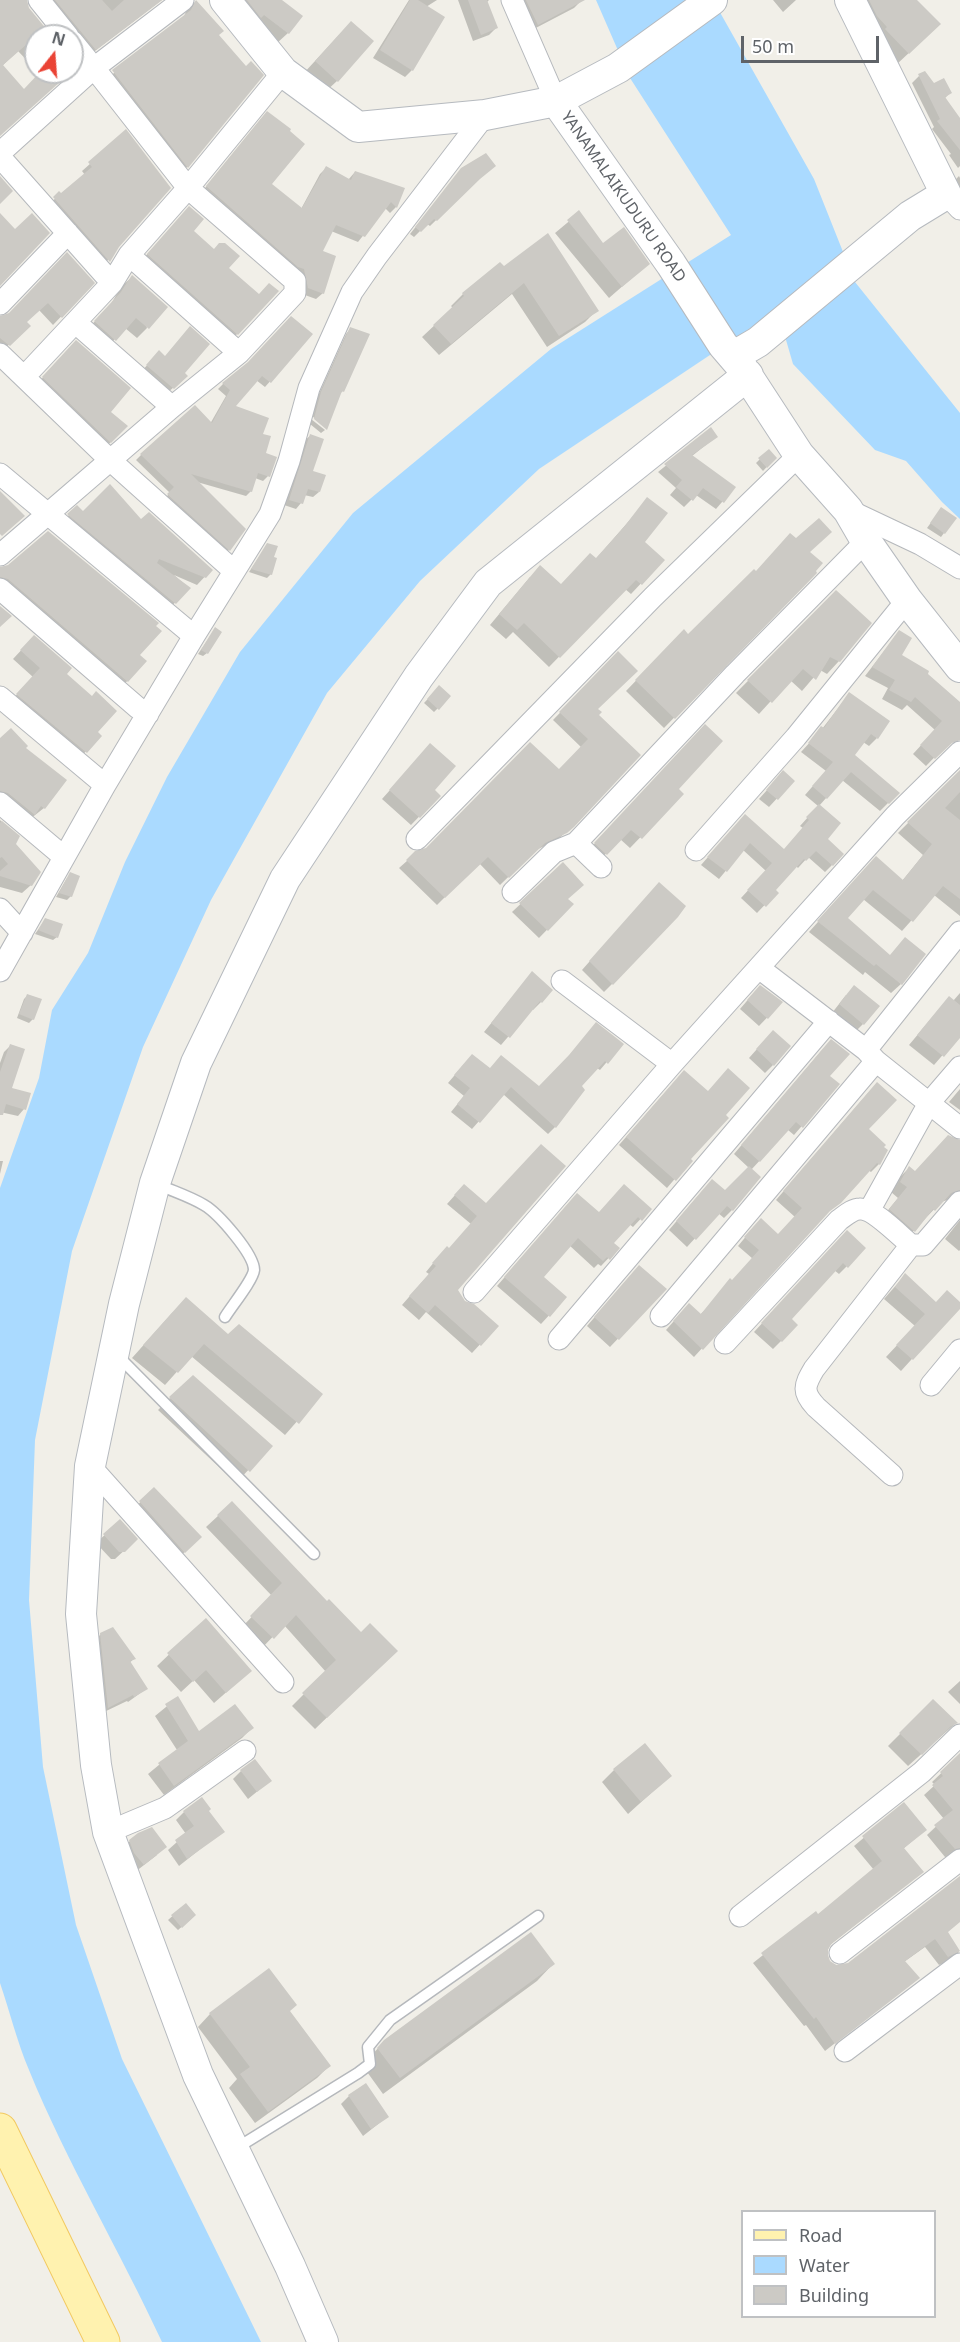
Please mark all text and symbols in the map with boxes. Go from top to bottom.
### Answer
north arrow [24,24,84,84]
scale bar [744,24,882,62]
text: N [49,26,68,51]
text: 50 m [752,34,794,58]
street label: YANAMALAIKUDURU ROAD [557,108,689,286]
legend [741,2210,936,2318]
text: Road [799,2223,842,2247]
text: Water [799,2253,850,2277]
text: Building [799,2283,869,2307]

